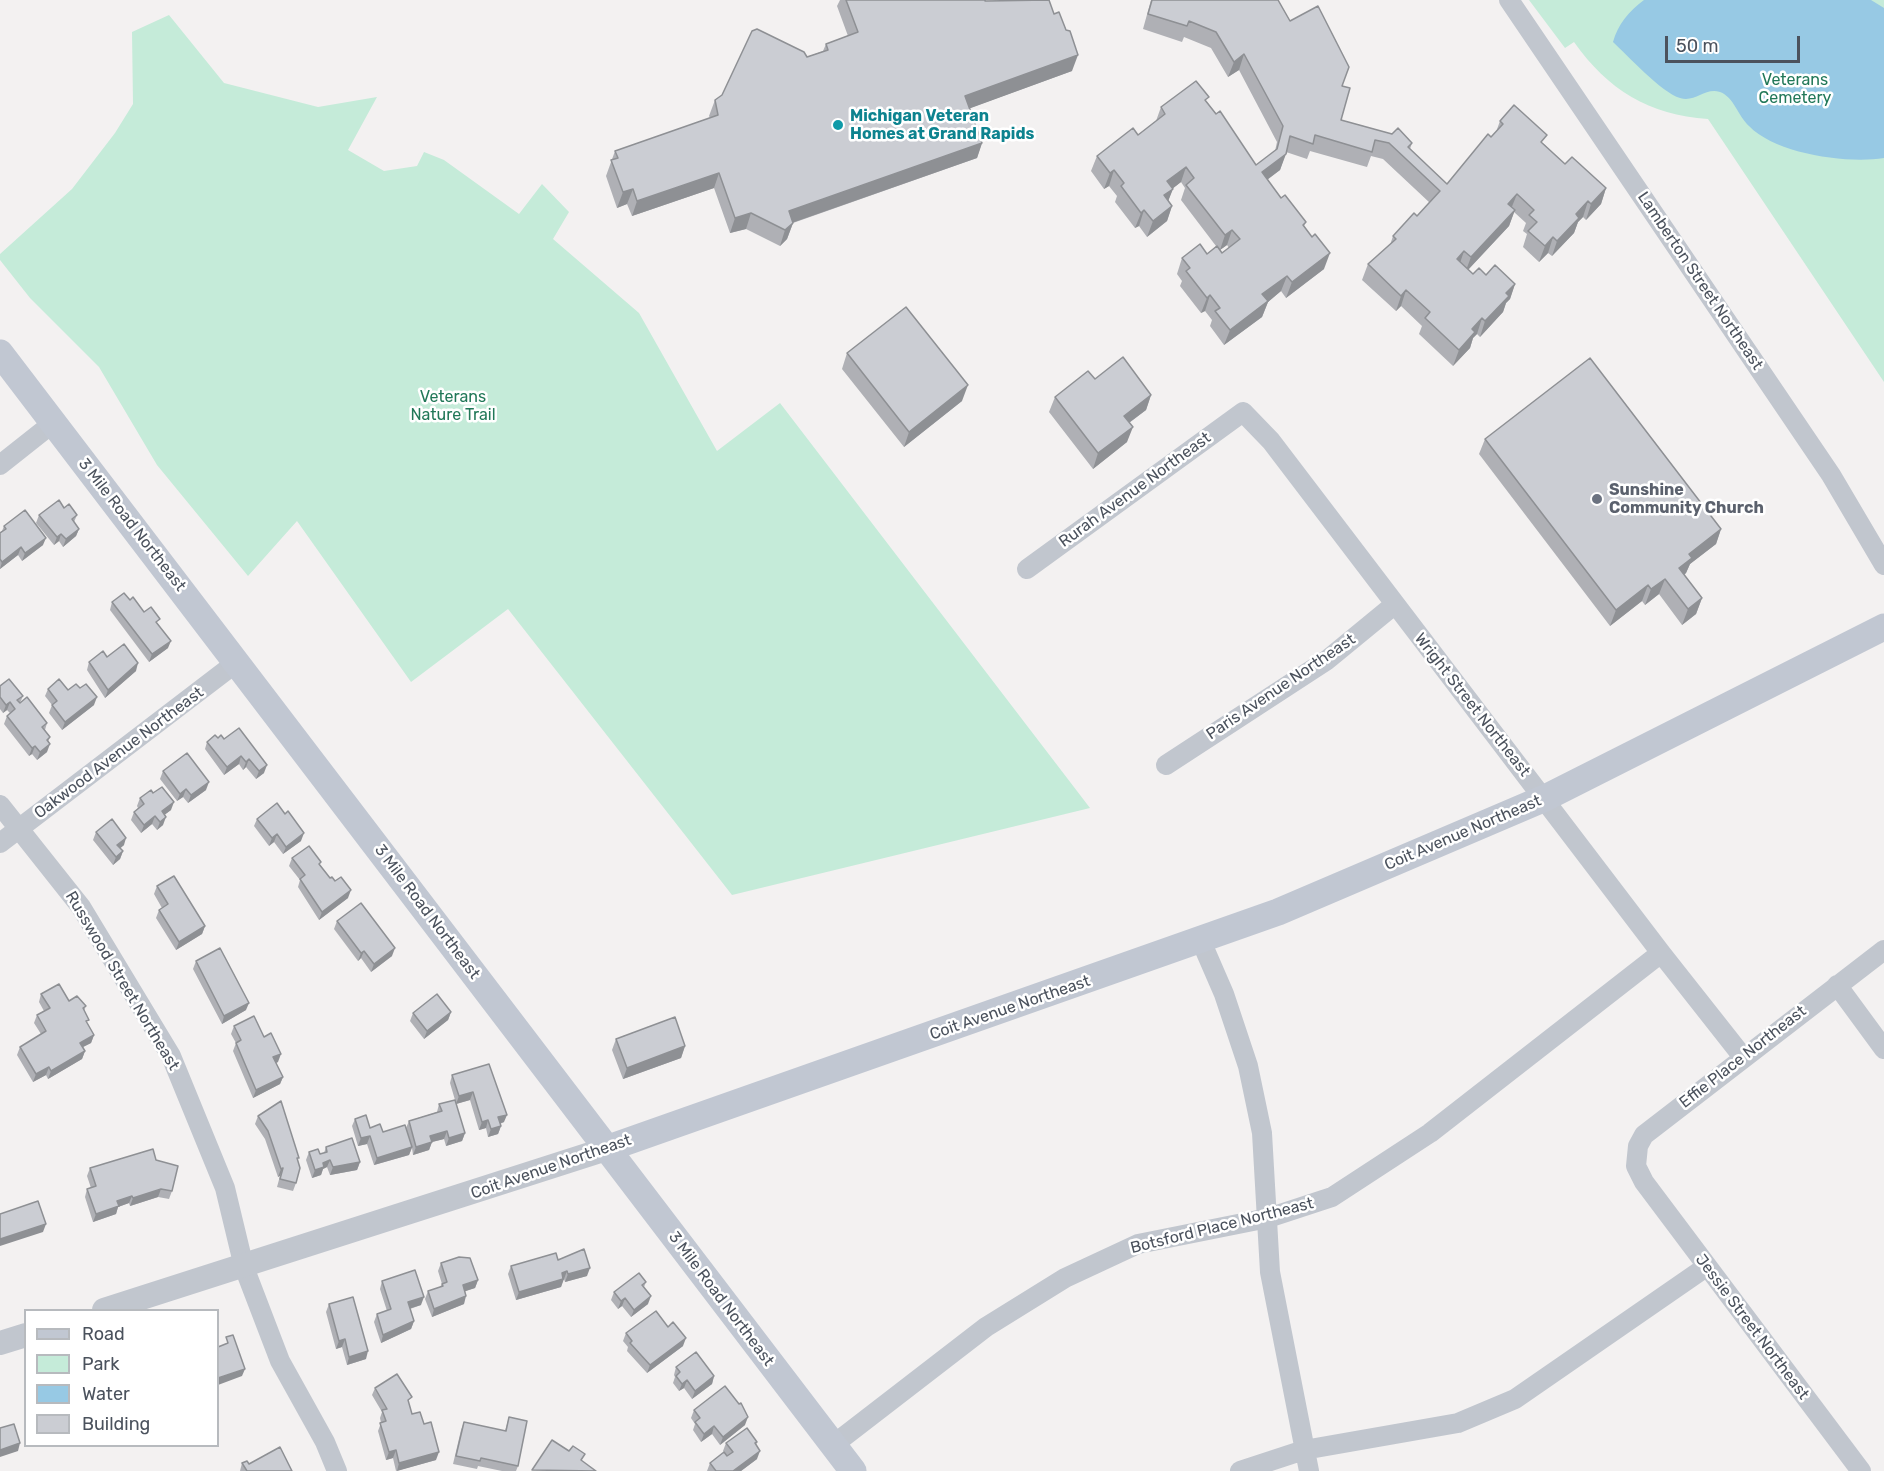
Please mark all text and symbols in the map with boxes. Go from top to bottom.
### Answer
scale bar [1668,24,1803,62]
text: 50 m [1676,35,1719,57]
park label: Veterans Cemetery [1759,70,1831,108]
place label: Michigan Veteran Homes at Grand Rapids [850,106,1034,144]
marker: Michigan Veteran Homes at Grand Rapids [831,118,845,132]
street label: Lamberton Street Northeast [1633,188,1767,374]
park label: Veterans Nature Trail [410,387,496,425]
street label: Rurah Avenue Northeast [1055,428,1215,552]
street label: 3 Mile Road Northeast [74,455,190,595]
place label: Sunshine Community Church [1609,480,1764,518]
marker: Sunshine Community Church [1590,492,1604,506]
street label: Wright Street Northeast [1410,629,1534,781]
street label: Paris Avenue Northeast [1203,630,1359,744]
street label: Oakwood Avenue Northeast [31,683,207,823]
street label: Coit Avenue Northeast [1382,791,1544,875]
street label: 3 Mile Road Northeast [370,841,484,983]
street label: Russwood Street Northeast [61,888,183,1074]
street label: Coit Avenue Northeast [927,972,1093,1044]
street label: Effie Place Northeast [1676,1002,1810,1112]
street label: Coit Avenue Northeast [468,1131,634,1203]
street label: Botsford Place Northeast [1128,1194,1316,1258]
street label: 3 Mile Road Northeast [664,1228,778,1370]
street label: Jessie Street Northeast [1691,1251,1813,1403]
legend [24,1309,219,1447]
text: Road [82,1323,125,1345]
text: Park [82,1353,119,1375]
text: Water [82,1383,130,1405]
text: Building [82,1413,150,1435]

